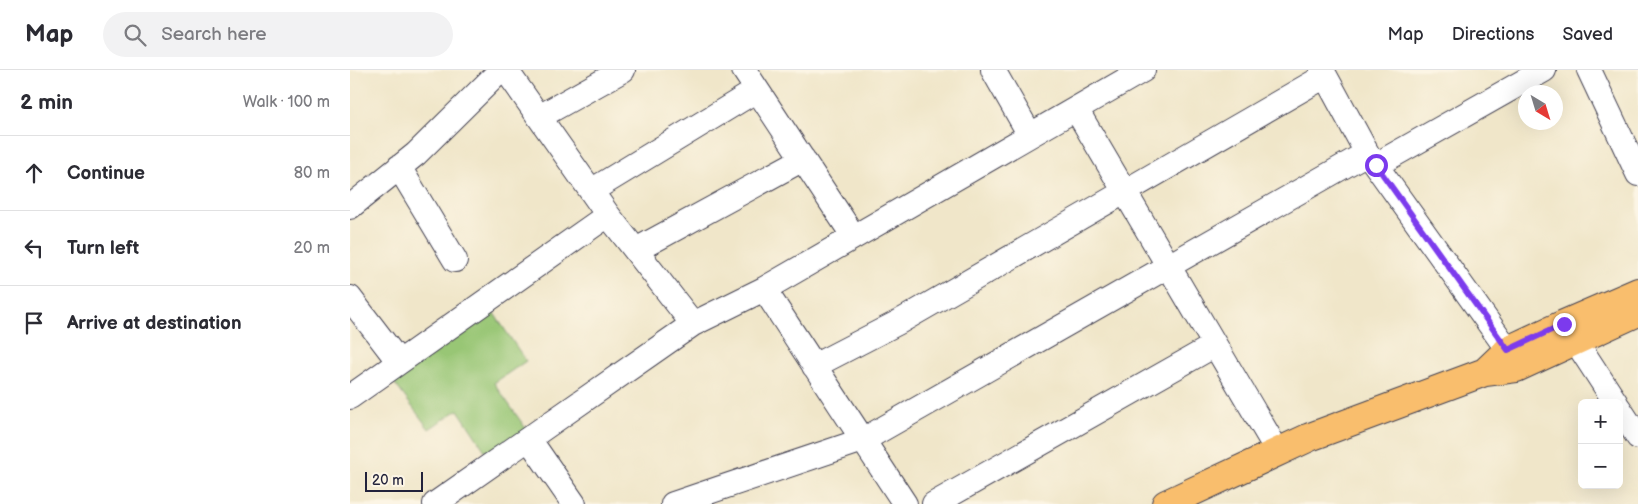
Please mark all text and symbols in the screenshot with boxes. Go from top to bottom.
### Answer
search box [103,12,453,57]
text: Map [25,20,73,49]
icon: search [121,21,149,49]
text: Search here [161,23,267,46]
text: Map [1388,24,1424,45]
text: Directions [1452,24,1534,45]
text: Saved [1562,24,1613,45]
north arrow [1518,85,1563,130]
text: 2 min [20,90,73,115]
text: Walk · 100 m [243,93,330,112]
route start [1365,154,1388,177]
icon: ahead [20,159,48,187]
text: Continue [67,162,145,185]
text: 80 m [294,164,330,183]
icon: left [20,234,48,262]
text: Turn left [67,237,139,260]
text: 20 m [294,239,330,258]
icon: arrive [20,309,48,337]
text: Arrive at destination [67,312,242,335]
route end [1553,313,1576,336]
map controls [1578,399,1623,489]
button: + [1578,399,1623,444]
button: − [1578,444,1623,489]
scale bar [365,469,422,492]
text: 20 m [372,472,404,489]

